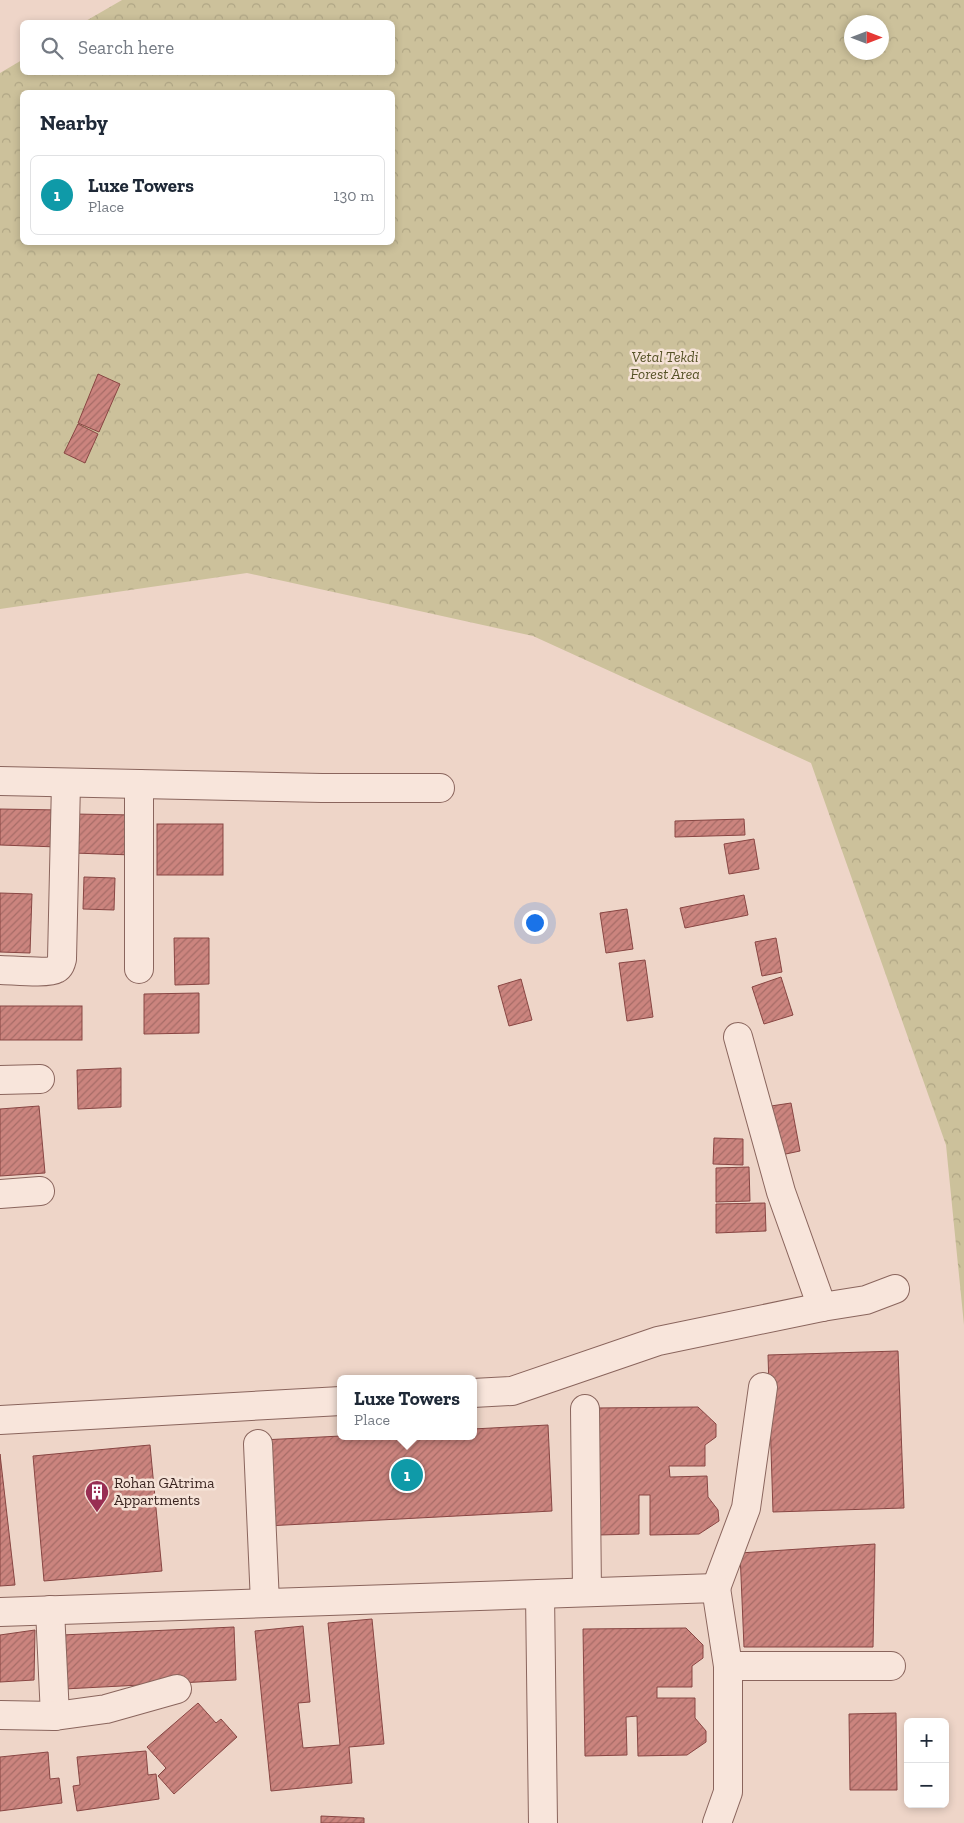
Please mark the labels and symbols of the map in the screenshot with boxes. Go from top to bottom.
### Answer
north arrow [844,15,889,60]
park label: Vetal Tekdi Forest Area [630,348,700,383]
your location [522,910,548,936]
pin: 1 [391,1456,423,1494]
place label: Rohan GAtrima Appartments [114,1474,214,1509]
building icon: Rohan GAtrima Appartments [84,1479,110,1513]

